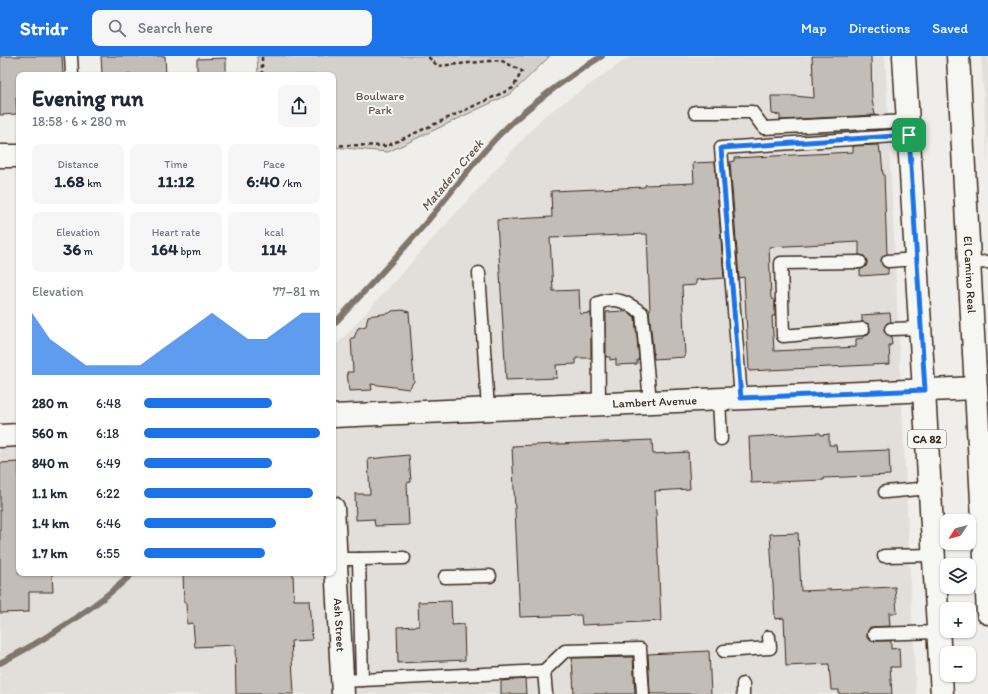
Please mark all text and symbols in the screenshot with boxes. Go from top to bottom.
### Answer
search box [92,10,372,46]
text: Stridr [20,17,68,40]
icon: search [106,17,128,39]
text: Search here [138,19,213,37]
text: Map [801,20,827,37]
text: Directions [849,20,910,37]
text: Saved [932,20,968,37]
text: Evening run [32,85,144,112]
button: share [278,85,320,127]
park label: Boulware Park [356,89,405,117]
text: 18:58 · 6 × 280 m [32,114,126,129]
pin [892,118,926,152]
icon: arrive [898,124,920,146]
water label: Matadero Creek [418,135,487,214]
text: Distance [57,158,99,171]
text: Time [164,158,188,171]
text: Pace [263,158,285,171]
text: 1.68 [54,171,85,191]
text: 11:12 [158,171,194,191]
text: 6:40 [246,171,280,191]
text: km [85,177,102,190]
text: /km [280,177,302,190]
text: Elevation [56,226,100,239]
text: Heart rate [152,226,200,239]
text: kcal [264,226,284,239]
street label: El Camino Real [961,236,979,314]
text: 36 [63,239,81,259]
text: 164 [151,239,178,259]
text: 114 [261,239,287,259]
text: m [81,245,93,258]
text: bpm [178,245,201,258]
text: Elevation [32,284,84,299]
text: 77–81 m [273,284,320,299]
street label: Lambert Avenue [612,393,698,411]
text: 280 m [32,396,68,411]
text: 6:48 [96,396,121,411]
text: 560 m [32,426,68,441]
text: 6:18 [96,426,119,441]
road number: CA 82 [908,430,946,448]
text: 840 m [32,456,69,471]
text: 6:49 [96,456,121,471]
text: 1.1 km [32,486,67,501]
text: 6:22 [96,486,120,501]
north arrow [940,514,976,550]
map controls [940,514,976,682]
text: 1.4 km [32,516,69,531]
text: 6:46 [96,516,121,531]
text: 1.7 km [32,546,68,561]
text: 6:55 [96,546,120,561]
button: layers [940,558,976,594]
street label: Ash Street [331,598,348,653]
button: + [940,602,976,638]
button: − [940,646,976,682]

